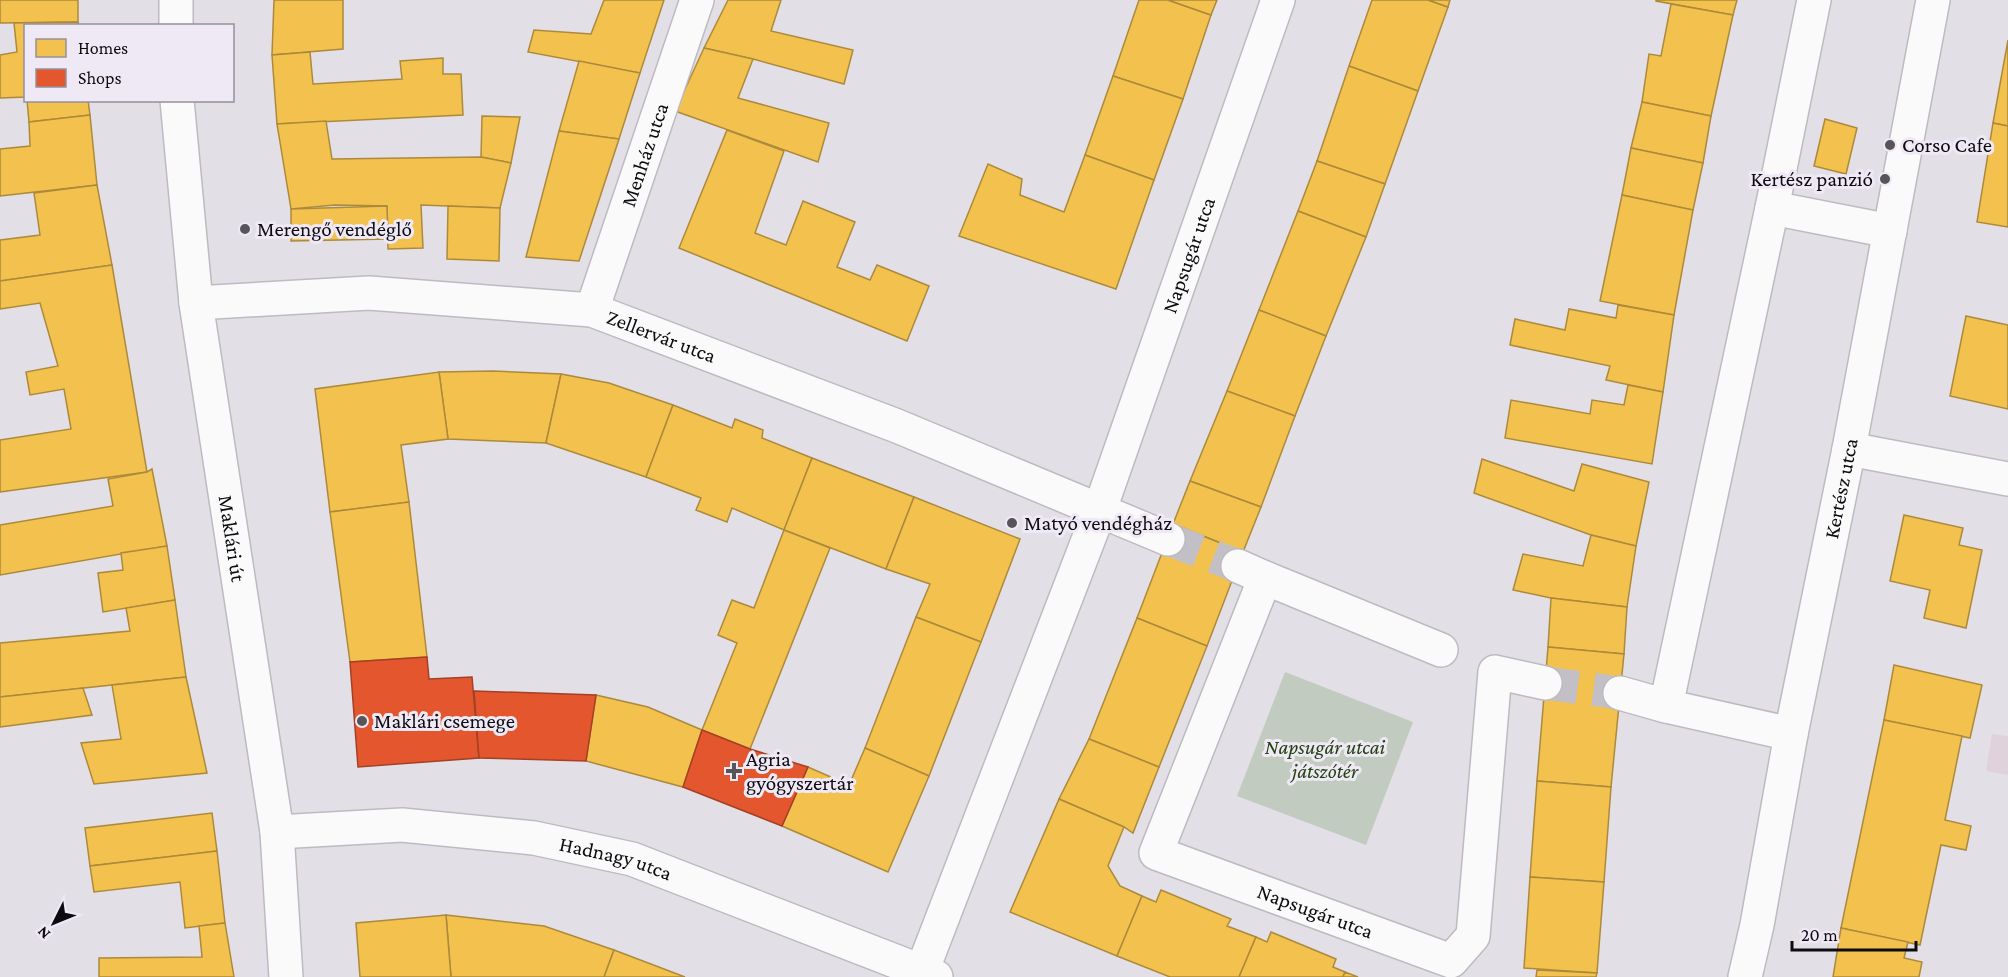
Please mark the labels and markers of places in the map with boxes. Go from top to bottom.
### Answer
place label: Corso Cafe [1902,133,1992,157]
marker: Corso Cafe [1883,138,1897,152]
place label: Kertész panzió [1751,167,1873,191]
marker: Kertész panzió [1878,172,1892,186]
place label: Merengő vendéglő [257,217,412,241]
marker: Merengő vendéglő [238,222,252,236]
place label: Matyó vendégház [1024,511,1172,535]
marker: Matyó vendégház [1005,516,1019,530]
place label: Maklári csemege [374,709,515,733]
marker: Maklári csemege [355,714,369,728]
place label: Agria gyógyszertár [746,747,854,795]
marker: Agria gyógyszertár [727,764,741,778]

